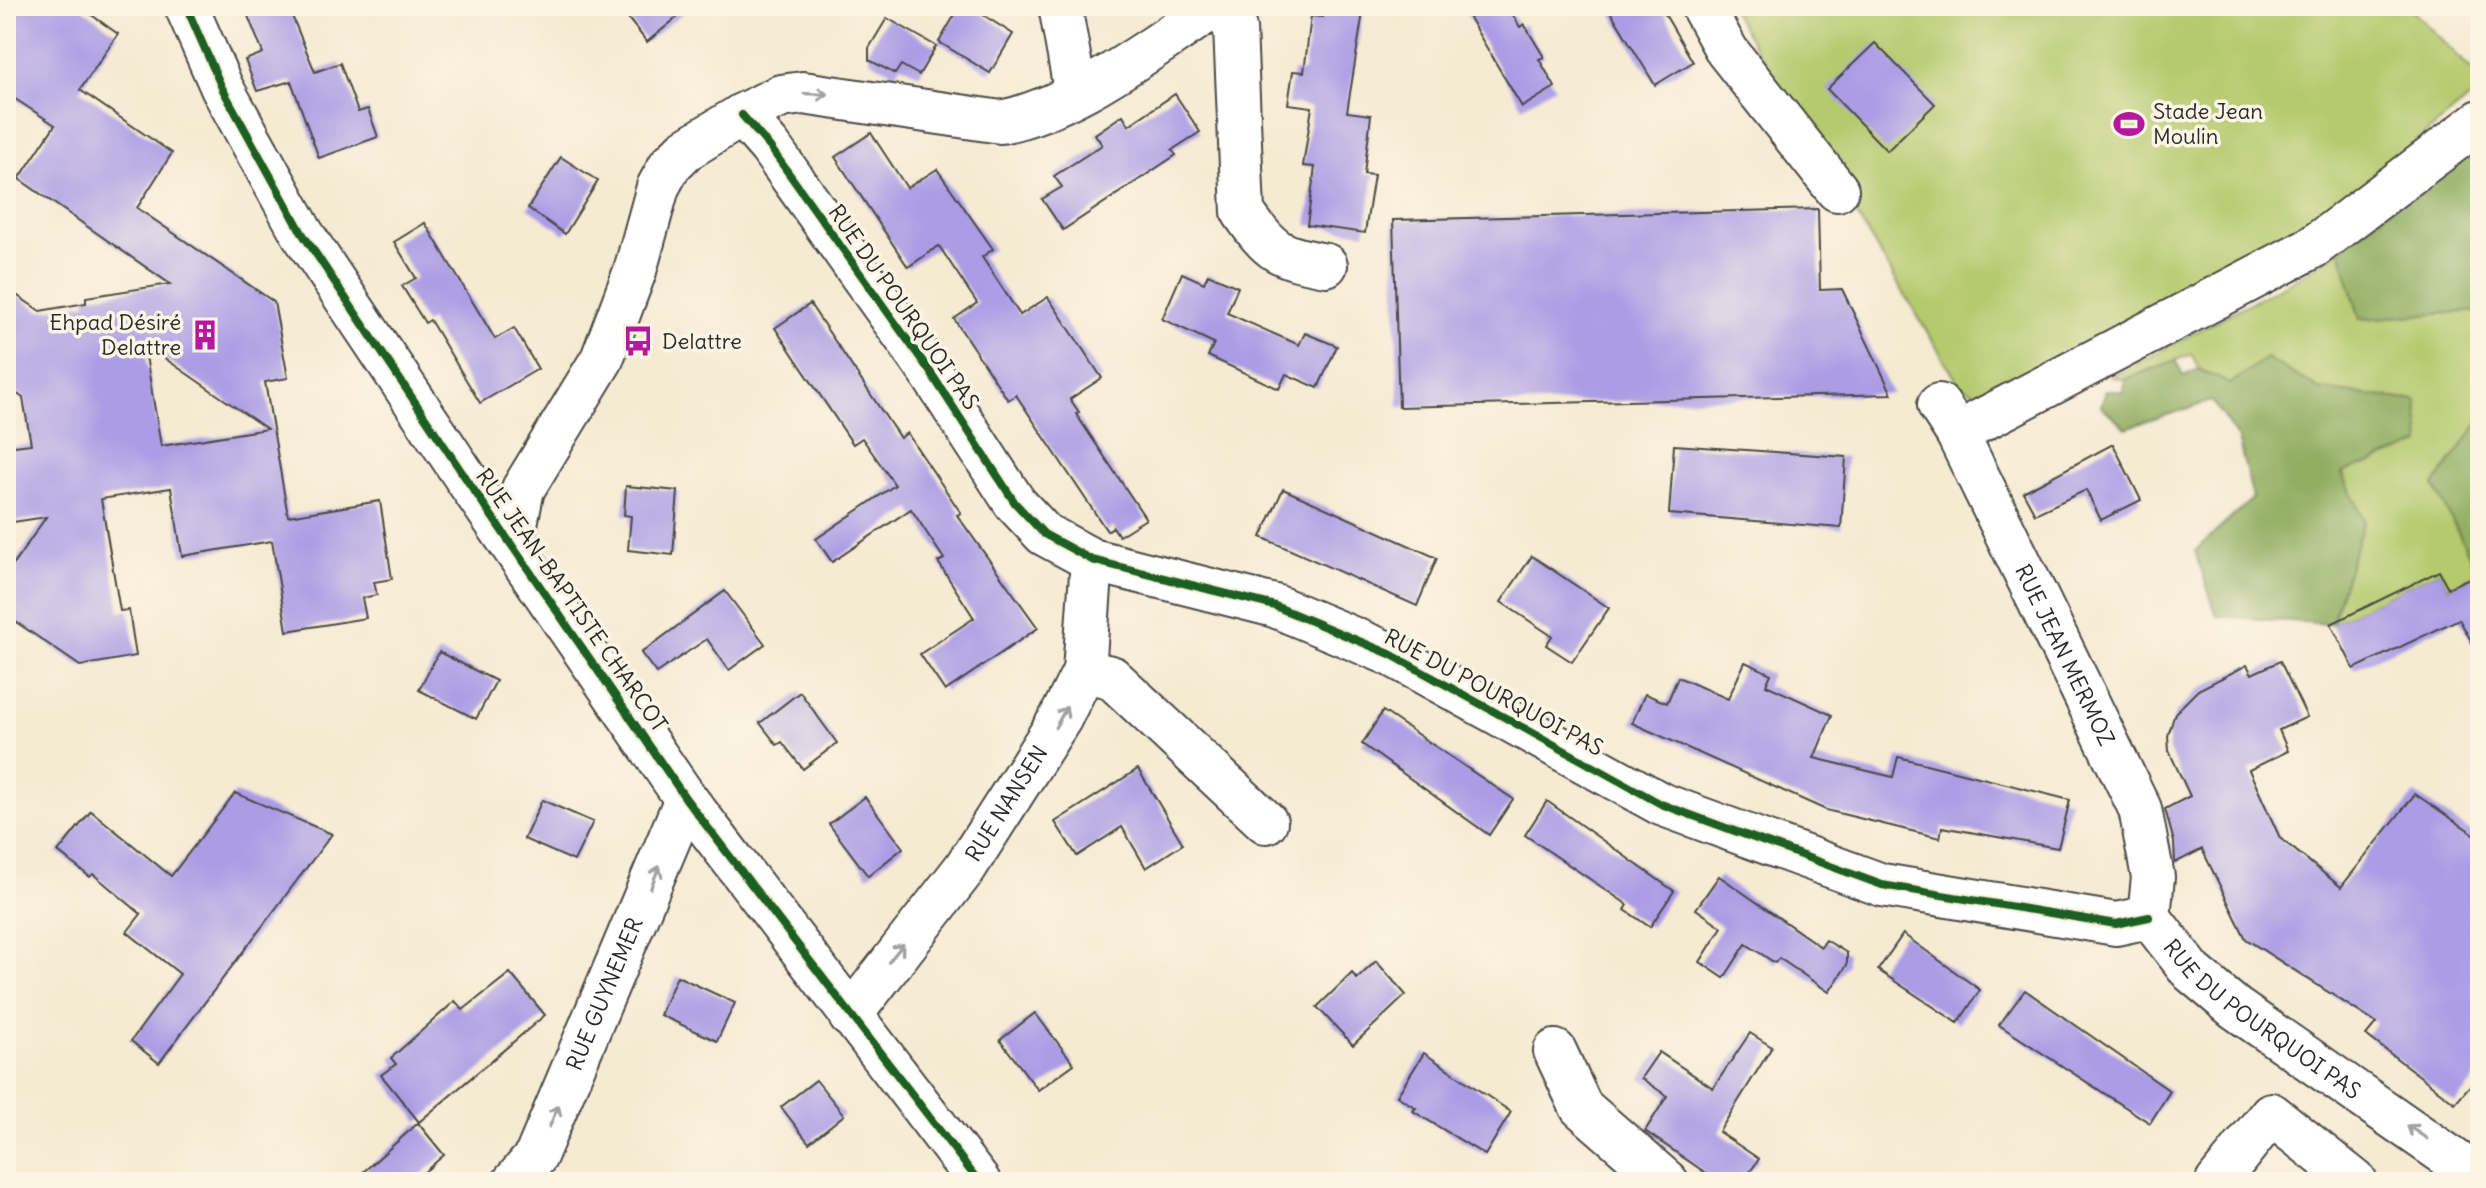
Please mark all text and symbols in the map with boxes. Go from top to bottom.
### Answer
one-way arrow [802,86,829,101]
place label: Stade Jean Moulin [2153,97,2263,150]
sports icon: Stade Jean Moulin [2112,107,2146,141]
street label: RUE DU POURQUOI PAS [822,199,986,415]
place label: Ehpad Désiré Delattre [50,308,181,361]
building icon: Ehpad Désiré Delattre [188,318,222,352]
bus stop icon: Delattre [621,324,655,358]
place label: Delattre [662,327,742,355]
street label: RUE JEAN-BAPTISTE CHARCOT [470,463,674,737]
street label: RUE JEAN MERMOZ [2009,560,2121,750]
street label: RUE DU POURQUOI PAS [1380,622,1608,762]
one-way arrow [1053,706,1069,729]
street label: RUE NANSEN [959,740,1053,867]
one-way arrow [649,865,664,890]
street label: RUE GUYNEMER [560,913,649,1074]
street label: RUE DU POURQUOI PAS [2158,933,2366,1105]
one-way arrow [887,943,905,964]
one-way arrow [547,1104,562,1129]
one-way arrow [2406,1124,2428,1141]

